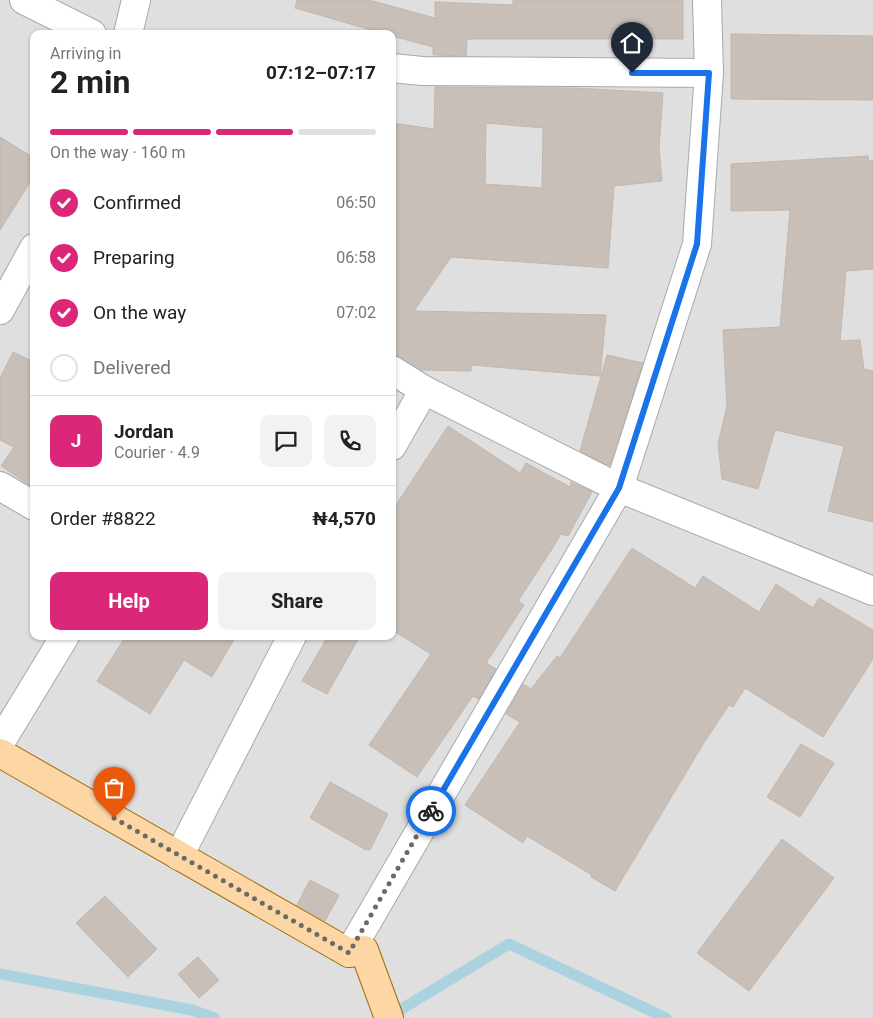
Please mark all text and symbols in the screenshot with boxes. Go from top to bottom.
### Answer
pin [611,22,653,73]
icon: home [618,29,646,57]
text: Arriving in [50,44,121,63]
text: 07:12–07:17 [266,61,376,84]
text: 2 min [50,63,130,101]
text: On the way · 160 m [50,143,186,162]
icon: check [50,189,78,217]
text: Confirmed [93,191,181,214]
text: 06:50 [336,193,376,212]
icon: check [50,244,78,272]
text: Preparing [93,246,175,269]
text: 06:58 [336,248,376,267]
icon: check [50,299,78,327]
text: On the way [93,301,186,324]
text: 07:02 [336,303,376,322]
text: Delivered [93,356,171,379]
button: chat [260,415,312,467]
button: phone [324,415,376,467]
text: Jordan [114,420,174,443]
text: J [71,429,81,452]
text: Courier · 4.9 [114,443,200,462]
text: Order #8822 [50,507,156,530]
text: ₦4,570 [312,507,376,530]
button: Help [50,572,208,630]
button: Share [218,572,376,630]
pin [93,767,135,818]
icon: bag [100,774,128,802]
courier [406,786,456,836]
icon: bike [417,797,445,825]

